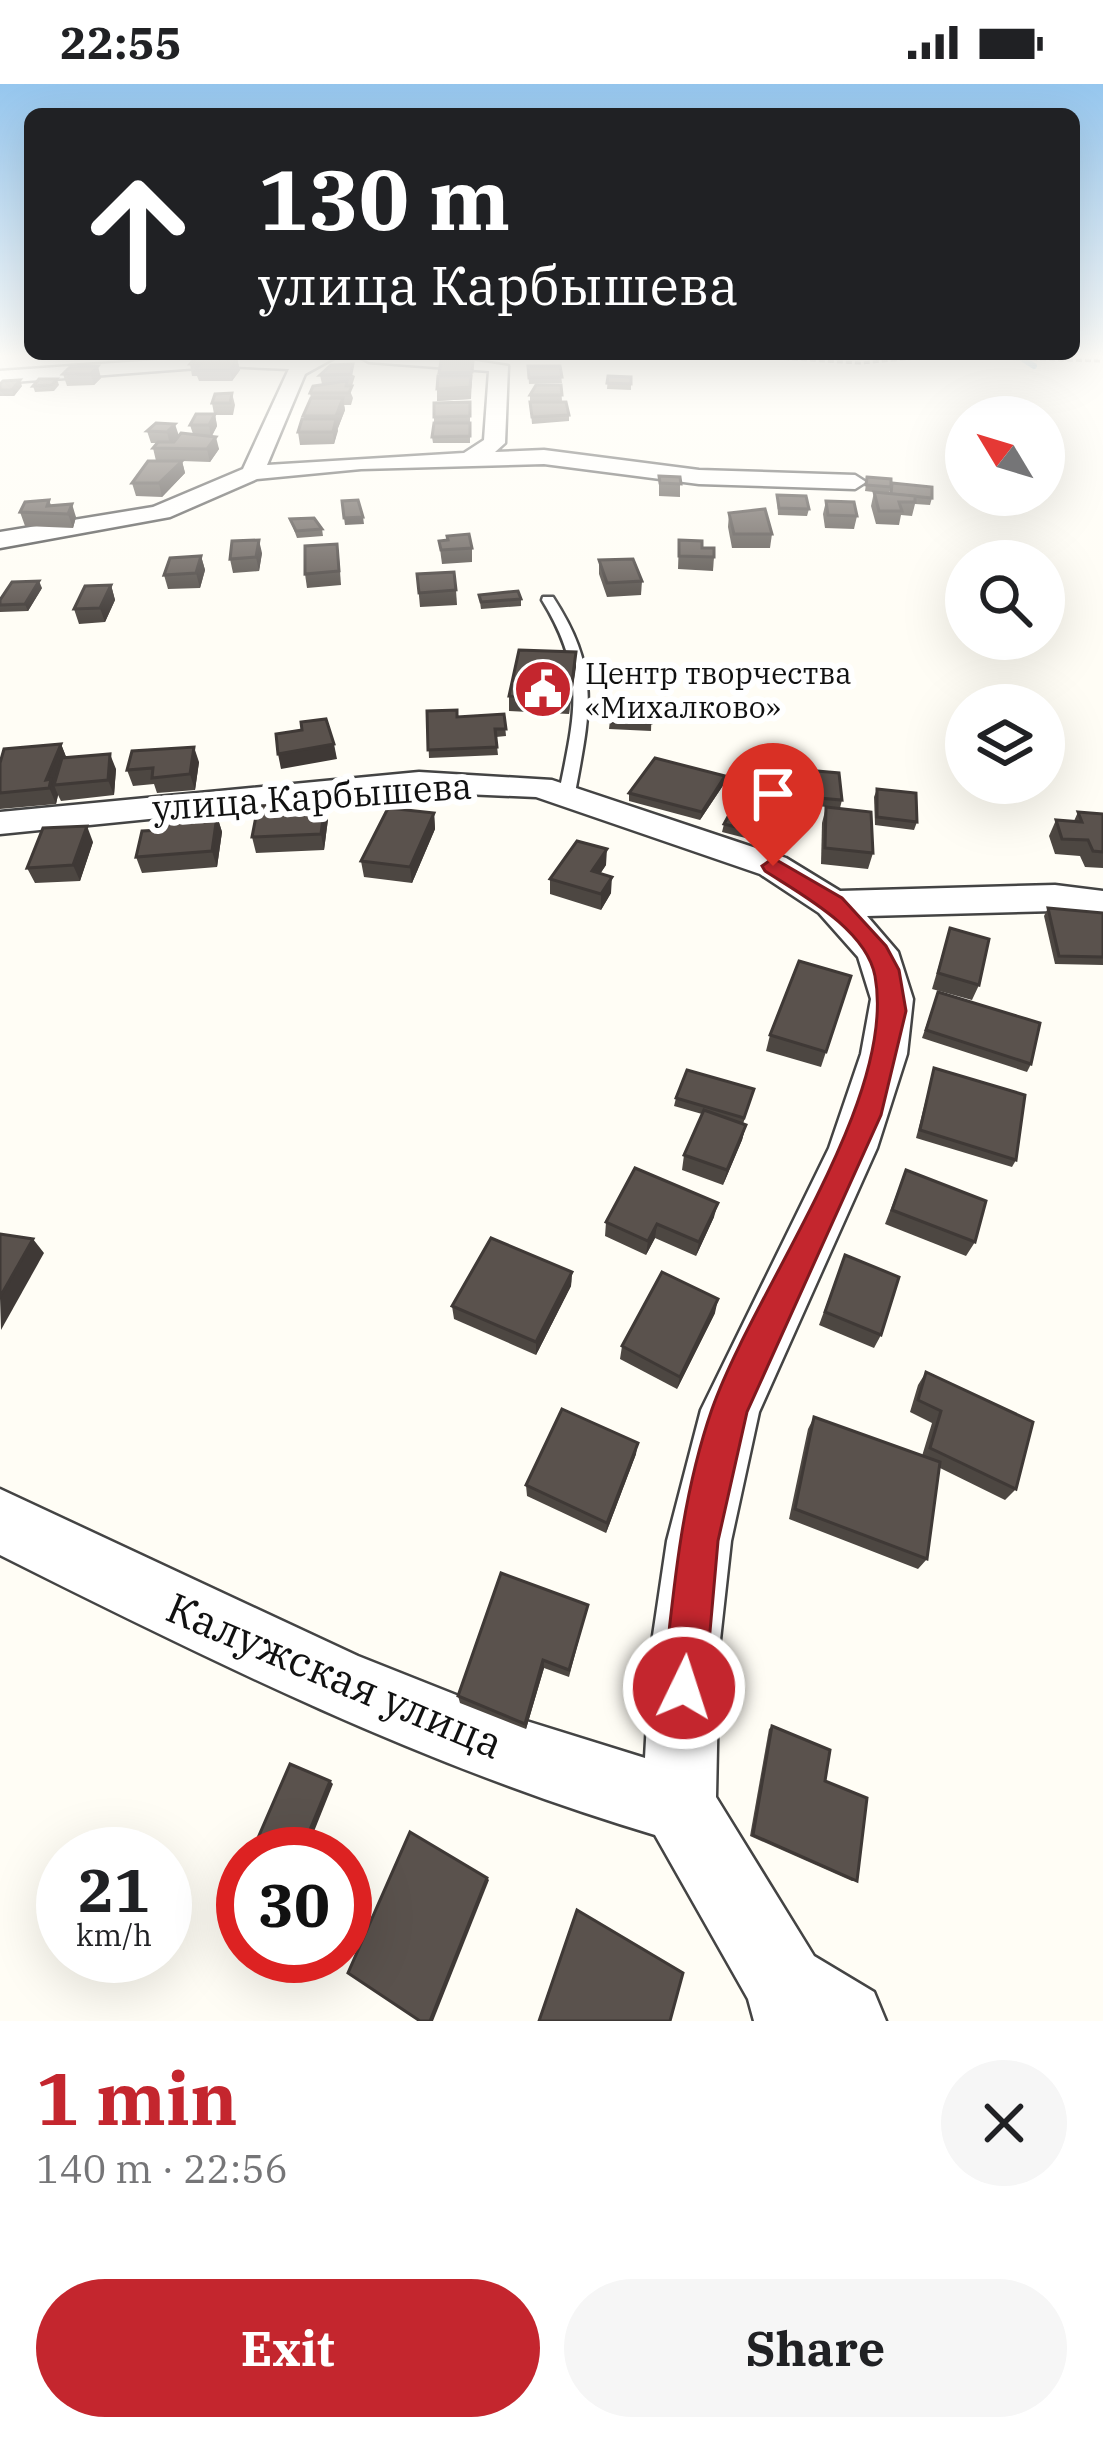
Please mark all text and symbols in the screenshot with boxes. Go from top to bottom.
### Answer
text: 22:55 [60,13,182,71]
text: 130 m [258,144,510,253]
icon: ahead [60,156,216,312]
text: улица Карбышева [258,250,739,320]
north arrow [945,396,1065,516]
map controls [945,396,1065,804]
button: search [945,540,1065,660]
place label: Центр творчества «Михалково» [585,653,852,726]
public building icon: Центр творчества «Михалково» [512,658,574,720]
button: layers [945,684,1065,804]
pin [722,743,824,866]
street label: улица Карбышева [151,761,473,831]
icon: arrive [740,761,806,827]
street label: Калужская улица [159,1579,511,1771]
position arrow [621,1625,747,1751]
speed limit sign: 30 [216,1827,372,1983]
text: 21 [78,1850,150,1929]
text: km/h [76,1915,152,1954]
text: 1 min [36,2051,238,2145]
button: close [941,2060,1067,2186]
text: 140 m · 22:56 [36,2143,288,2194]
button: Exit [36,2279,540,2417]
button: Share [564,2279,1067,2417]

